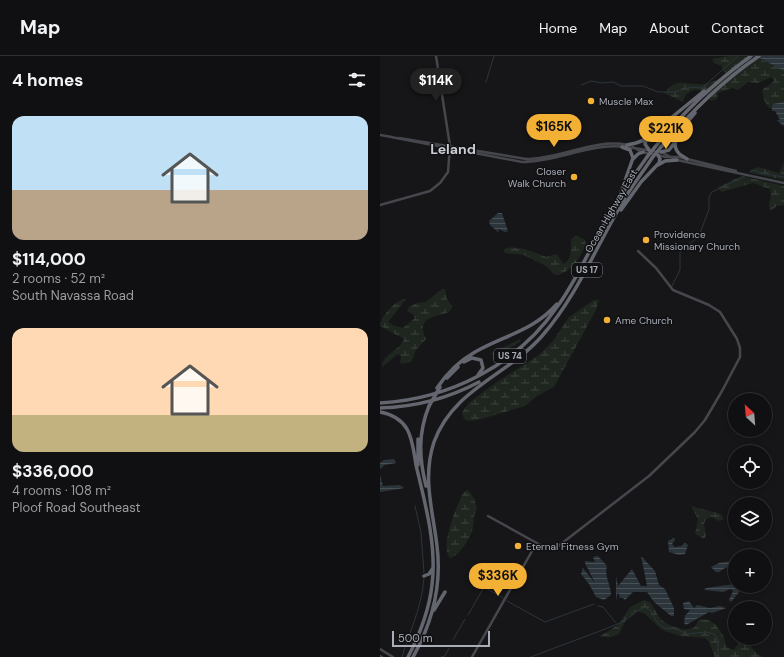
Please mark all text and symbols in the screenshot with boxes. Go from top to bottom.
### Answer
text: Map [20,15,60,40]
text: Home [539,19,577,37]
text: Map [599,19,627,37]
text: About [649,19,689,37]
text: Contact [711,19,764,37]
pin: $114K [408,68,464,102]
text: 4 homes [12,69,83,91]
icon: filters [346,69,368,91]
text: $114K [419,72,453,89]
place label: Muscle Max [599,95,653,108]
marker: Muscle Max [586,96,596,106]
pin: $165K [526,114,582,148]
pin: $221K [638,116,694,150]
text: $165K [535,118,573,135]
text: $221K [648,120,684,137]
district label: Leland [430,140,476,158]
icon: home [154,142,226,214]
place label: Closer Walk Church [508,165,566,190]
street label: Ocean Highway East [582,167,640,255]
marker: Closer Walk Church [569,172,579,182]
place label: Providence Missionary Church [654,228,740,253]
marker: Providence Missionary Church [641,235,651,245]
text: $114,000 [12,248,86,270]
road number: US 17 [572,263,602,277]
text: 2 rooms · 52 m² [12,270,105,287]
text: South Navassa Road [12,287,134,304]
place label: Ame Church [615,314,673,327]
marker: Ame Church [602,315,612,325]
road number: US 74 [494,349,526,363]
icon: home [154,354,226,426]
north arrow [728,393,772,437]
map controls [728,393,772,645]
button: locate [728,445,772,489]
text: $336,000 [12,460,94,482]
text: 4 rooms · 108 m² [12,482,111,499]
button: layers [728,497,772,541]
text: Ploof Road Southeast [12,499,141,516]
place label: Eternal Fitness Gym [526,540,619,553]
marker: Eternal Fitness Gym [513,541,523,551]
button: + [728,549,772,593]
pin: $336K [470,563,526,597]
text: $336K [478,567,518,584]
button: − [728,601,772,645]
scale bar [392,629,490,648]
text: 500 m [398,631,433,645]

